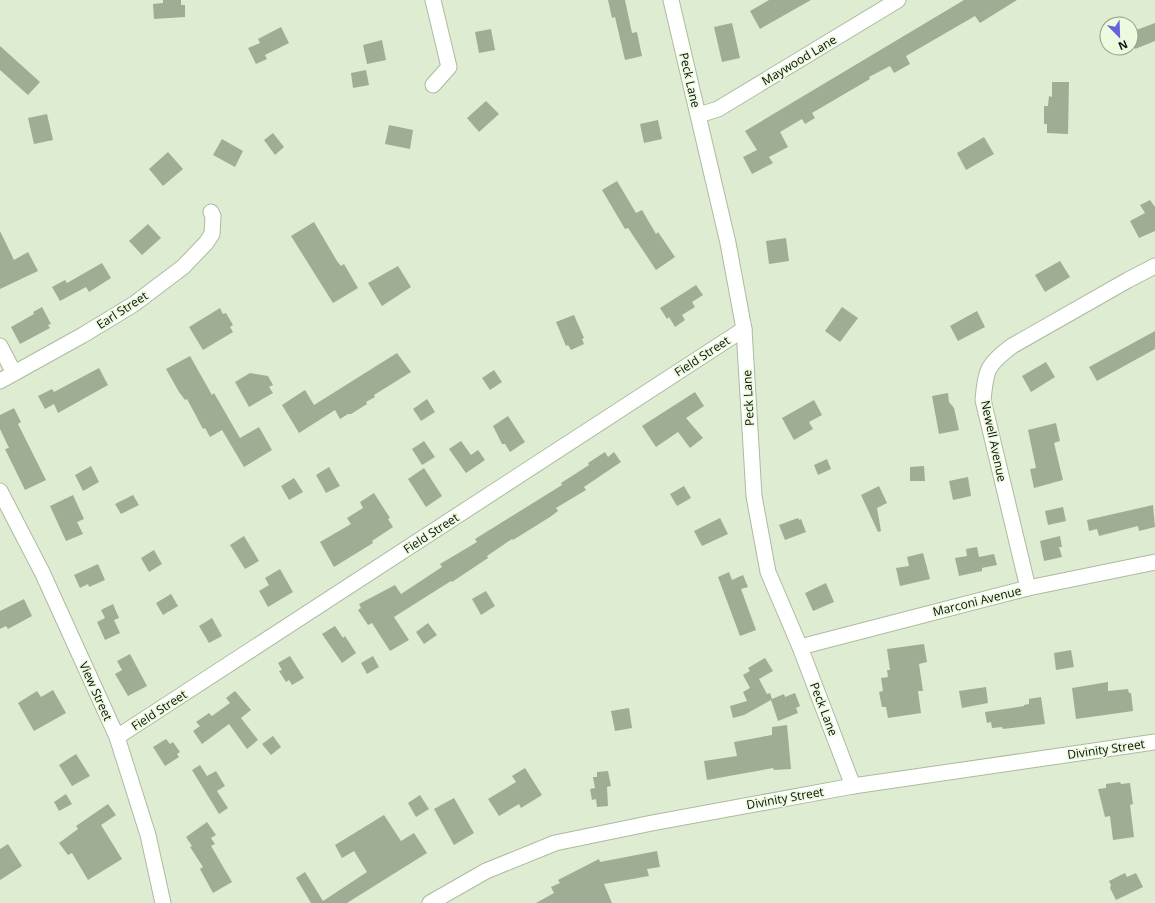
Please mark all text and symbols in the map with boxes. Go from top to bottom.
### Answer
north arrow [1099,16,1139,56]
street label: Maywood Lane [758,31,840,89]
text: N [1116,37,1130,54]
street label: Peck Lane [675,51,705,110]
street label: Earl Street [93,287,151,333]
street label: Field Street [671,332,733,380]
street label: Peck Lane [738,369,758,426]
street label: Newell Avenue [977,399,1011,483]
street label: Field Street [400,509,462,557]
street label: Marconi Avenue [931,582,1023,620]
street label: View Street [75,659,117,723]
street label: Peck Lane [806,680,842,739]
street label: Field Street [128,686,190,734]
street label: Divinity Street [1066,735,1146,763]
street label: Divinity Street [745,783,825,813]

